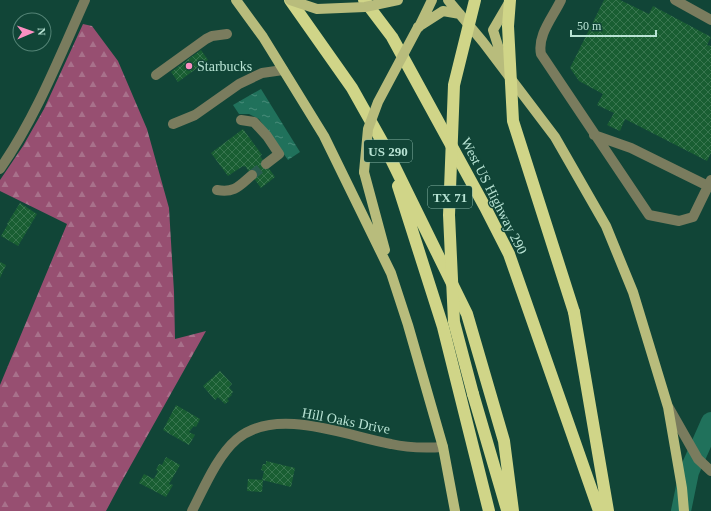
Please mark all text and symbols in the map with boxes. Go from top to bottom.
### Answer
north arrow [12,12,52,52]
scale bar [571,12,656,38]
text: 50 m [577,19,602,33]
text: N [36,27,48,36]
place label: Starbucks [197,59,252,74]
marker: Starbucks [184,61,194,71]
street label: West US Highway 290 [458,135,530,257]
road number: US 290 [364,140,412,162]
road number: TX 71 [428,186,472,208]
street label: Hill Oaks Drive [301,405,391,437]

